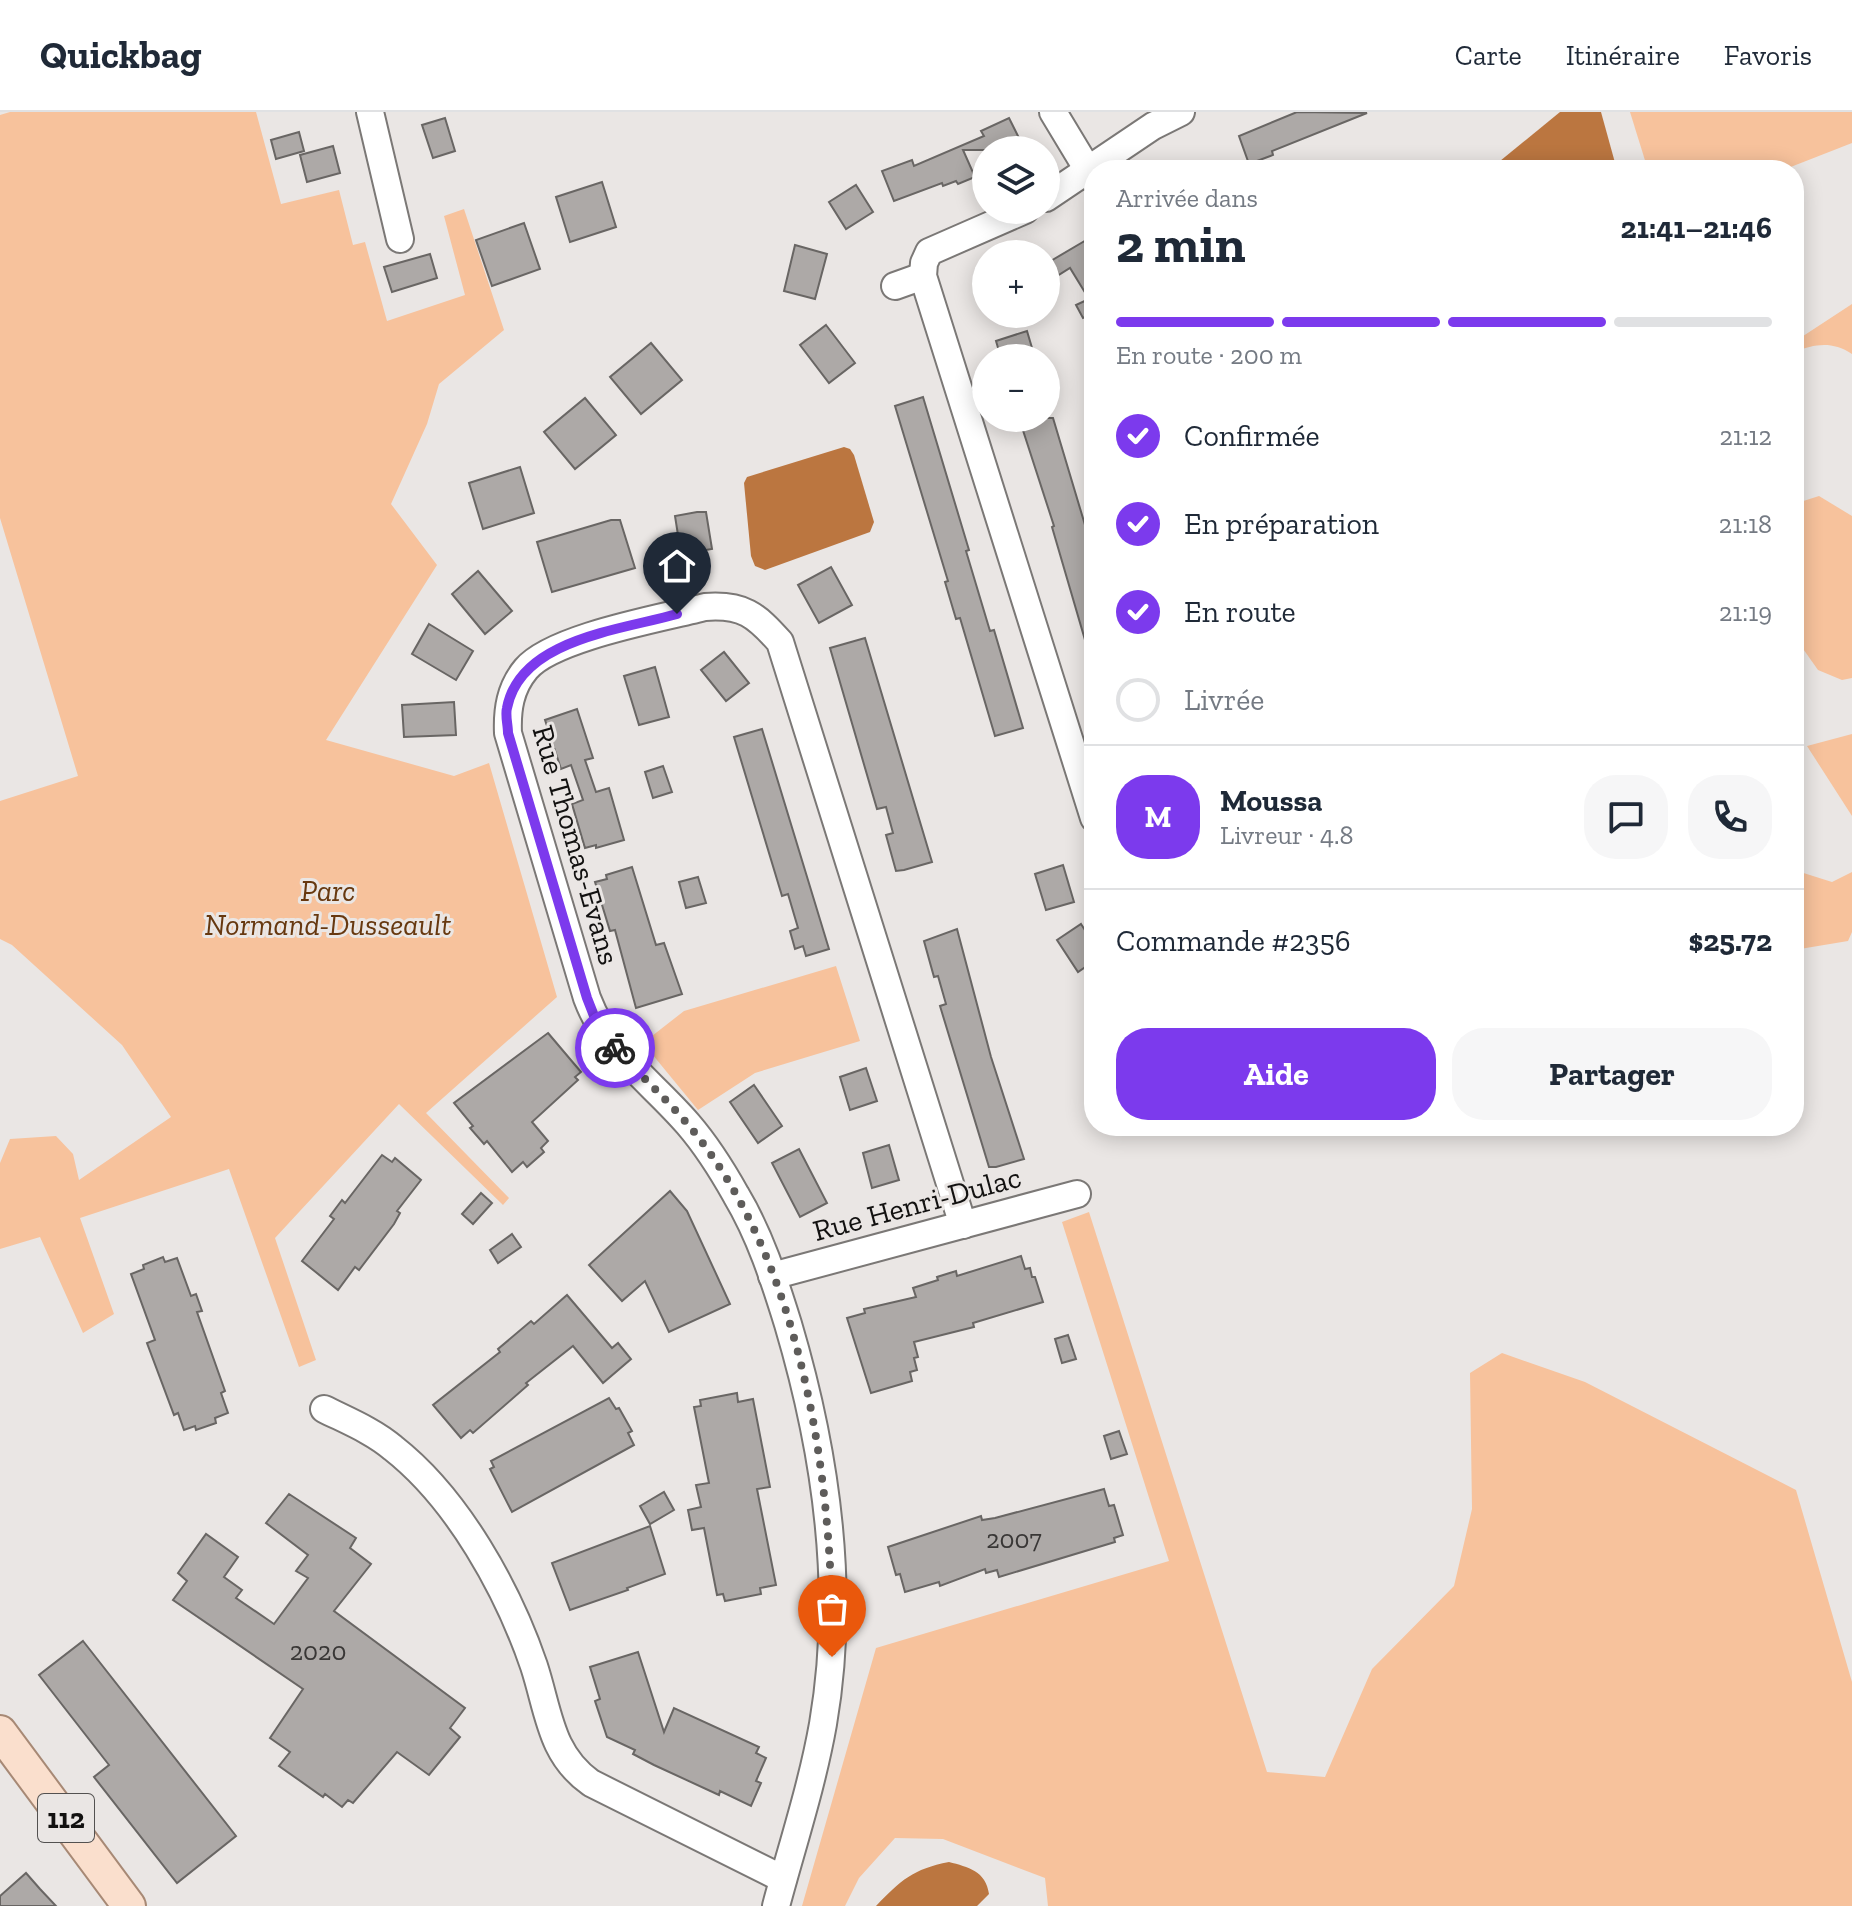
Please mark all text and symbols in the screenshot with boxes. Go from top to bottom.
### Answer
text: Quickbag [40,32,202,78]
text: Carte [1455,39,1522,72]
text: Itinéraire [1566,39,1680,72]
text: Favoris [1724,39,1812,72]
map controls [972,136,1060,432]
button: layers [972,136,1060,224]
text: Arrivée dans [1116,182,1258,214]
text: 21:41–21:46 [1621,210,1772,246]
text: 2 min [1116,213,1246,275]
button: + [972,240,1060,328]
text: En route · 200 m [1116,339,1302,371]
button: − [972,344,1060,432]
icon: check [1116,414,1160,458]
text: Confirmée [1184,418,1320,454]
text: 21:12 [1719,420,1772,452]
icon: check [1116,502,1160,546]
text: En préparation [1184,506,1379,542]
text: 21:18 [1719,508,1772,540]
pin [643,532,711,614]
icon: home [655,544,699,588]
icon: check [1116,590,1160,634]
text: En route [1184,594,1296,630]
text: 21:19 [1719,596,1772,628]
text: Livrée [1184,682,1264,718]
street label: Rue Thomas-Evans [525,721,627,969]
button: chat [1584,775,1668,859]
button: phone [1688,775,1772,859]
text: Moussa [1220,783,1322,819]
text: M [1145,799,1172,835]
text: Livreur · 4.8 [1220,819,1354,851]
park label: Parc Normand-Dusseault [204,873,452,943]
text: Commande #2356 [1116,923,1351,959]
text: $25.72 [1689,923,1772,959]
courier [575,1008,655,1088]
icon: bike [593,1026,637,1070]
button: Aide [1116,1028,1436,1120]
button: Partager [1452,1028,1772,1120]
street label: Rue Henri-Dulac [809,1159,1025,1249]
house number: 2007 [986,1523,1042,1555]
pin [798,1575,866,1657]
icon: bag [810,1587,854,1631]
house number: 2020 [290,1635,346,1667]
road number: 112 [38,1794,94,1842]

